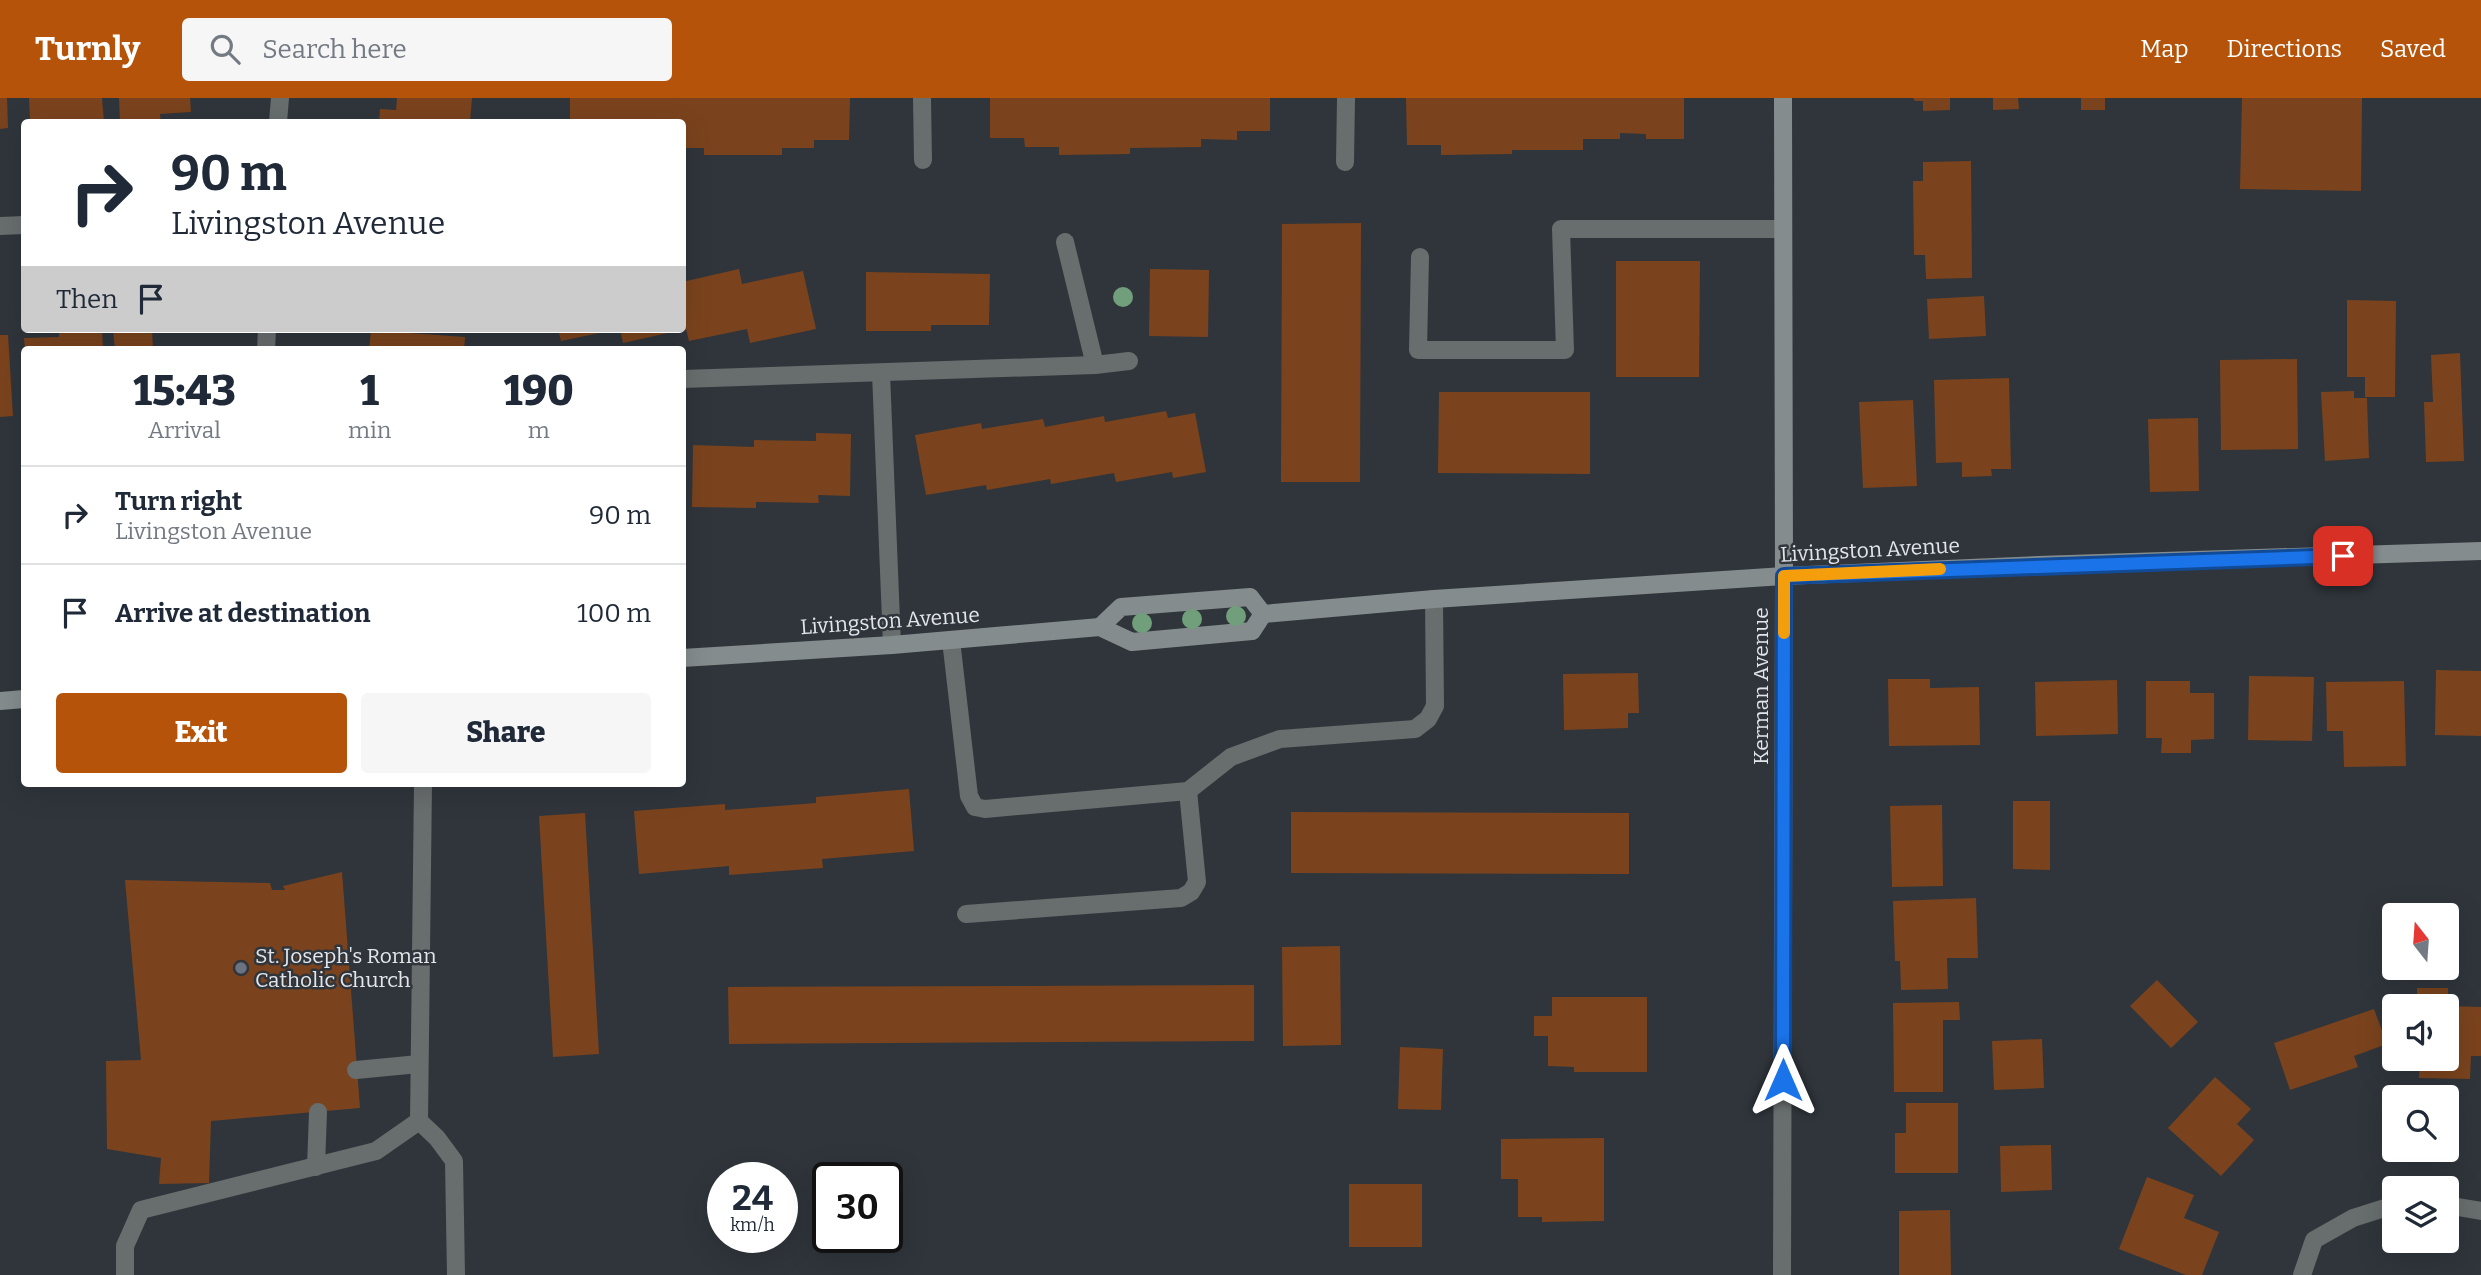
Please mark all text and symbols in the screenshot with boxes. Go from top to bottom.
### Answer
search box [182,18,672,81]
text: Turnly [35,29,140,69]
icon: search [206,30,244,68]
text: Search here [262,34,407,65]
text: Map [2140,35,2189,63]
text: Directions [2227,35,2342,63]
text: Saved [2380,35,2446,63]
text: 90 m [171,144,287,203]
icon: right [56,147,147,238]
text: Livingston Avenue [171,204,445,242]
icon: arrive [132,280,170,318]
text: Then [56,284,118,315]
text: 15:43 [133,366,236,416]
text: 1 [360,366,379,416]
text: 190 [504,366,574,416]
text: Arrival [148,416,221,444]
text: min [348,416,391,444]
text: m [528,416,550,444]
text: Turn right [115,486,242,517]
icon: right [56,496,94,534]
text: 90 m [589,500,651,531]
text: Livingston Avenue [115,517,312,545]
pin [2313,526,2373,586]
street label: Livingston Avenue [1779,532,1961,568]
icon: arrive [2324,537,2362,575]
icon: arrive [56,594,94,632]
text: Arrive at destination [115,598,370,629]
text: 100 m [577,598,651,629]
street label: Livingston Avenue [799,602,981,640]
street label: Kerman Avenue [1748,607,1774,765]
button: Exit [56,693,347,773]
button: Share [361,693,651,773]
north arrow [2382,903,2459,980]
map controls [2382,903,2459,1253]
place label: St. Joseph's Roman Catholic Church [255,943,437,993]
marker: St. Joseph's Roman Catholic Church [233,960,249,976]
button: sound [2382,994,2459,1071]
position arrow [1746,1043,1820,1117]
button: search [2382,1085,2459,1162]
speed limit sign: 30 [812,1162,903,1253]
button: layers [2382,1176,2459,1253]
text: 24 [732,1177,773,1219]
text: km/h [730,1214,775,1236]

